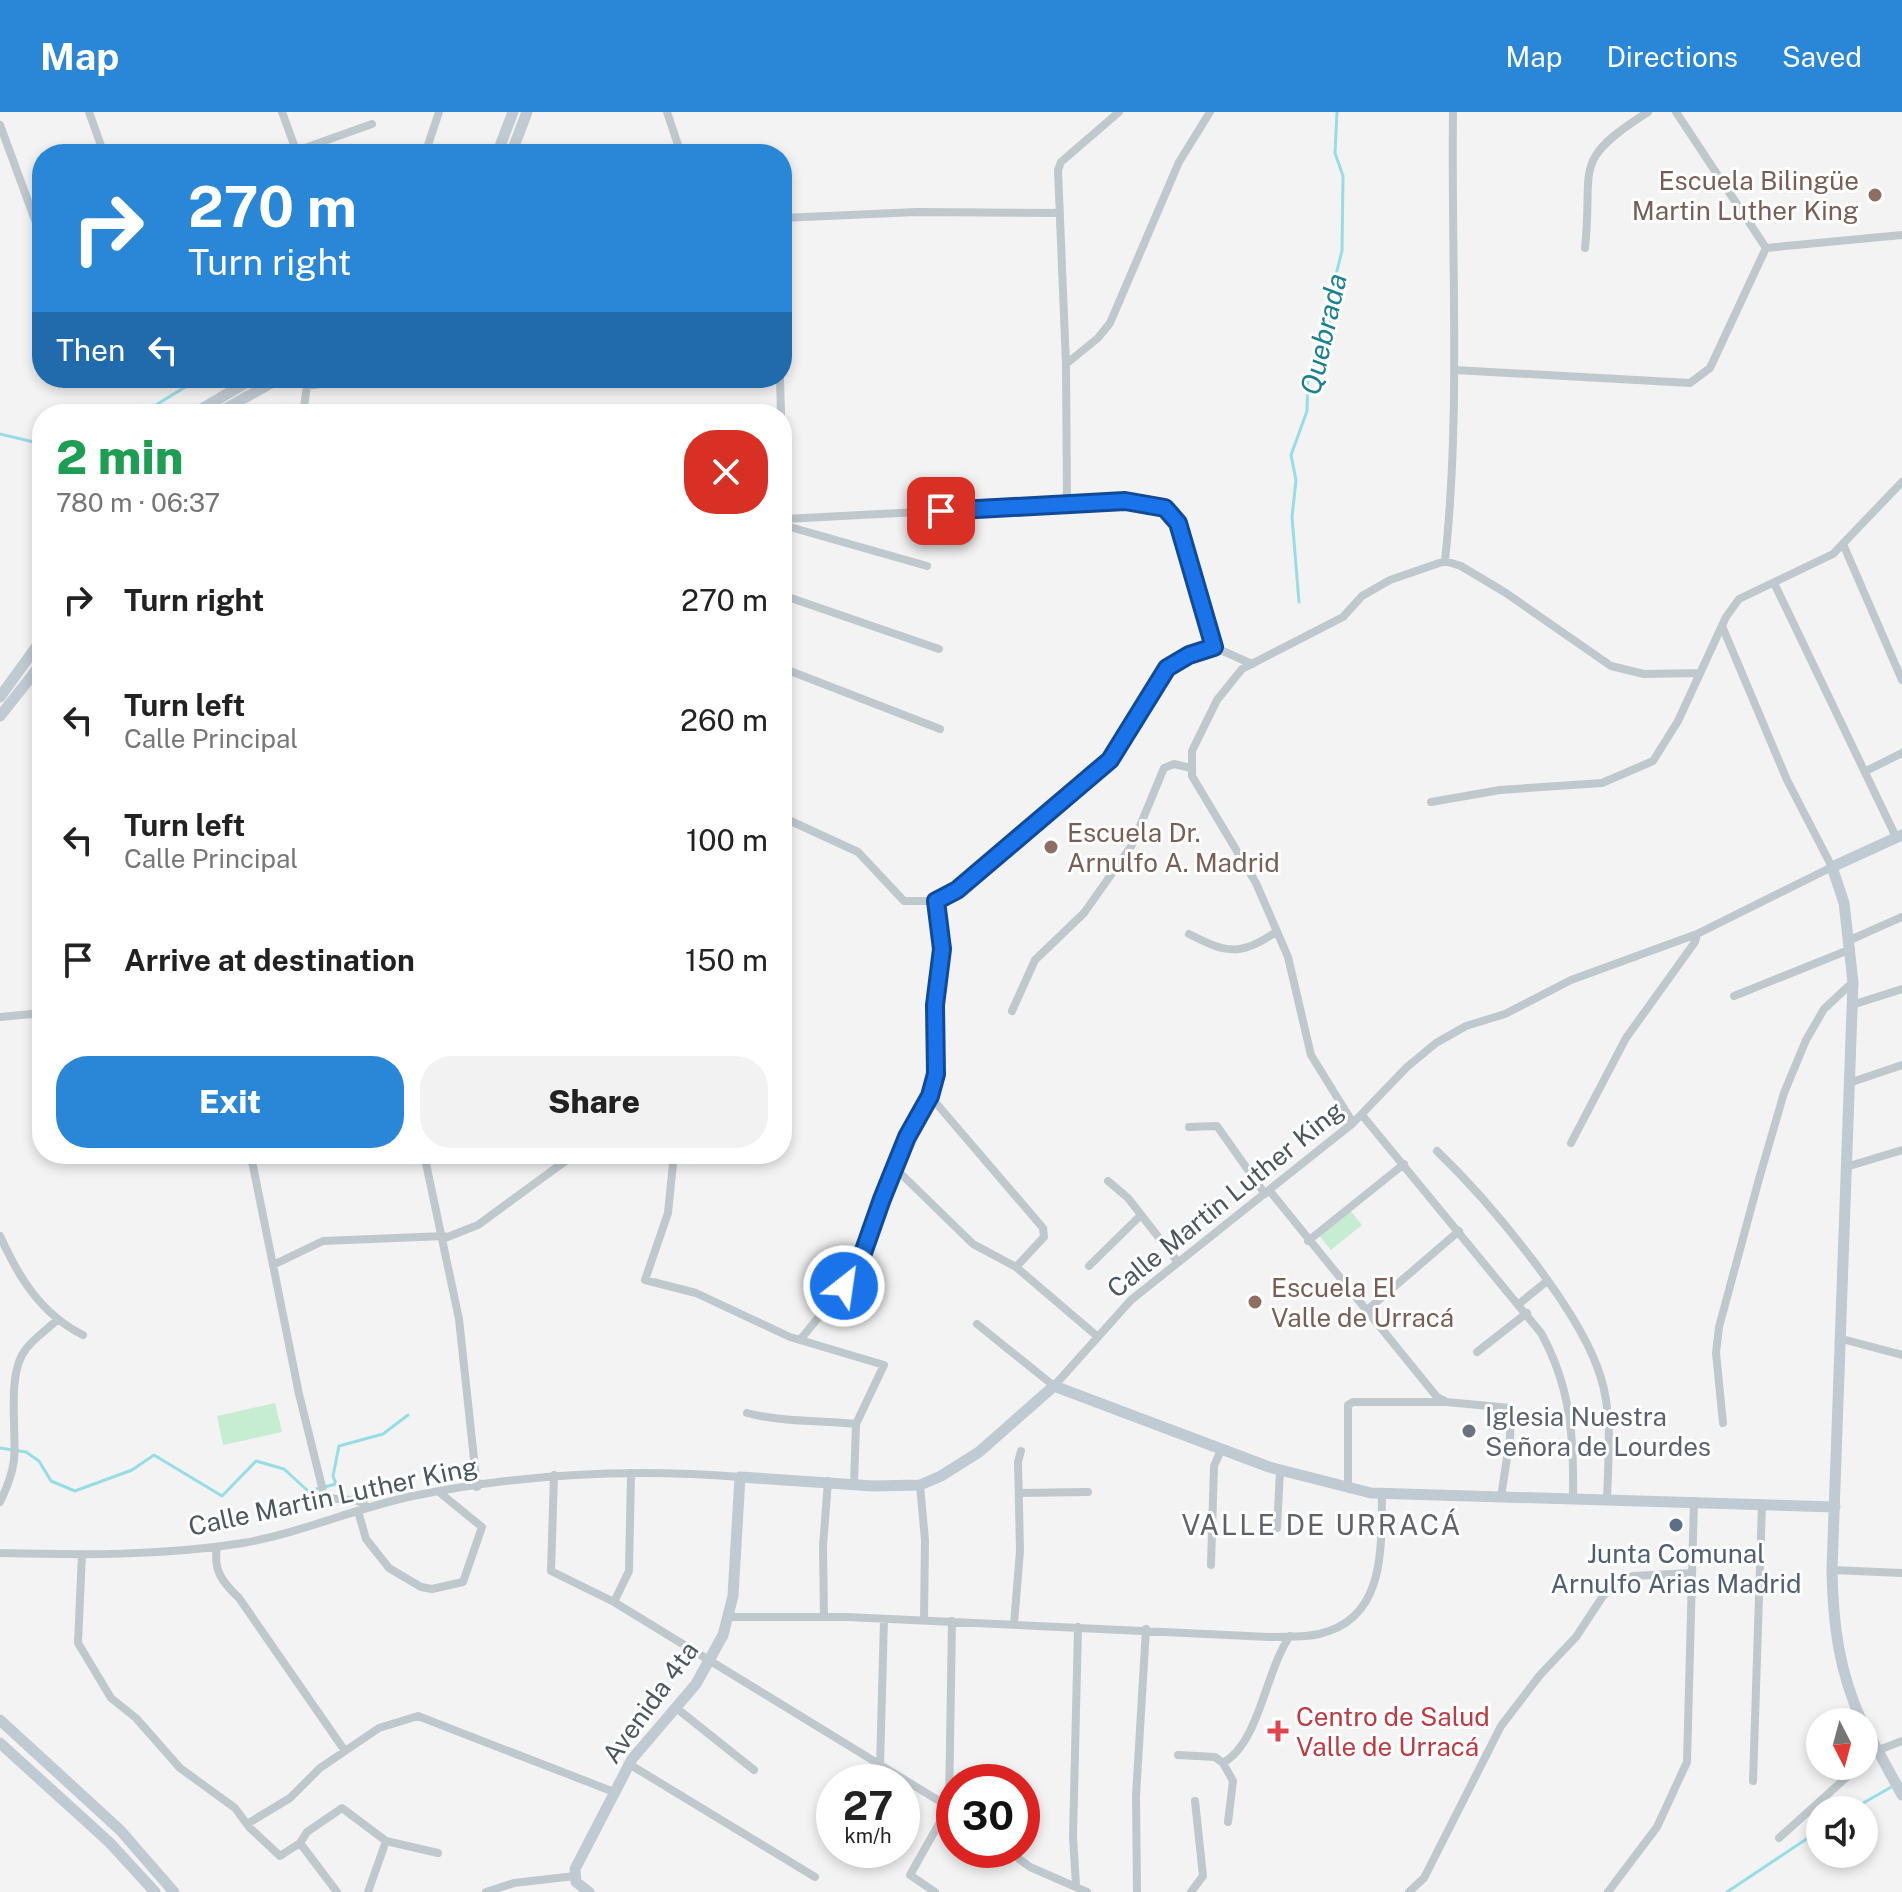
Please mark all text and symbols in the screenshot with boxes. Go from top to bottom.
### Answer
text: Map [40,34,119,79]
text: Map [1506,40,1562,73]
text: Directions [1606,40,1738,73]
text: Saved [1782,40,1862,73]
place label: Escuela Bilingüe Martin Luther King [1632,165,1859,226]
text: 270 m [188,174,357,240]
icon: right [56,176,160,280]
marker: Escuela Bilingüe Martin Luther King [1866,186,1884,204]
text: Turn right [188,241,351,283]
water label: Quebrada [1293,270,1353,398]
icon: left [141,328,185,372]
text: Then [56,332,125,368]
text: 2 min [56,428,184,485]
button: close [684,430,768,514]
pin [907,477,975,545]
text: 780 m · 06:37 [56,487,220,518]
icon: arrive [919,489,963,533]
icon: right [56,578,100,622]
text: Turn right [124,582,264,618]
text: 270 m [681,582,768,618]
text: Turn left [124,687,245,723]
icon: left [56,698,100,742]
text: 260 m [680,702,768,738]
text: Calle Principal [124,723,298,754]
text: Turn left [124,807,245,843]
place label: Escuela Dr. Arnulfo A. Madrid [1067,817,1280,878]
icon: left [56,818,100,862]
text: 100 m [686,822,768,858]
marker: Escuela Dr. Arnulfo A. Madrid [1042,838,1060,856]
text: Calle Principal [124,843,298,874]
icon: arrive [56,938,100,982]
text: Arrive at destination [124,942,415,978]
text: 150 m [685,942,768,978]
button: Exit [56,1056,404,1148]
button: Share [420,1056,768,1148]
street label: Calle Martin Luther King [1101,1094,1349,1304]
position arrow [802,1244,886,1328]
place label: Escuela El Valle de Urracá [1271,1272,1454,1333]
marker: Escuela El Valle de Urracá [1246,1293,1264,1311]
place label: Iglesia Nuestra Señora de Lourdes [1485,1401,1711,1462]
marker: Iglesia Nuestra Señora de Lourdes [1460,1422,1478,1440]
street label: Calle Martin Luther King [186,1450,480,1542]
district label: VALLE DE URRACÁ [1182,1508,1462,1541]
marker: Junta Comunal Arnulfo Arias Madrid [1667,1516,1685,1534]
place label: Junta Comunal Arnulfo Arias Madrid [1551,1538,1801,1599]
street label: Avenida 4ta [595,1635,705,1769]
place label: Centro de Salud Valle de Urracá [1296,1701,1490,1762]
north arrow [1806,1708,1878,1780]
map controls [1806,1708,1878,1868]
marker: Centro de Salud Valle de Urracá [1267,1720,1289,1742]
speed limit sign: 30 [936,1764,1040,1868]
text: 27 [843,1782,893,1829]
button: sound [1806,1796,1878,1868]
text: km/h [844,1824,892,1848]

